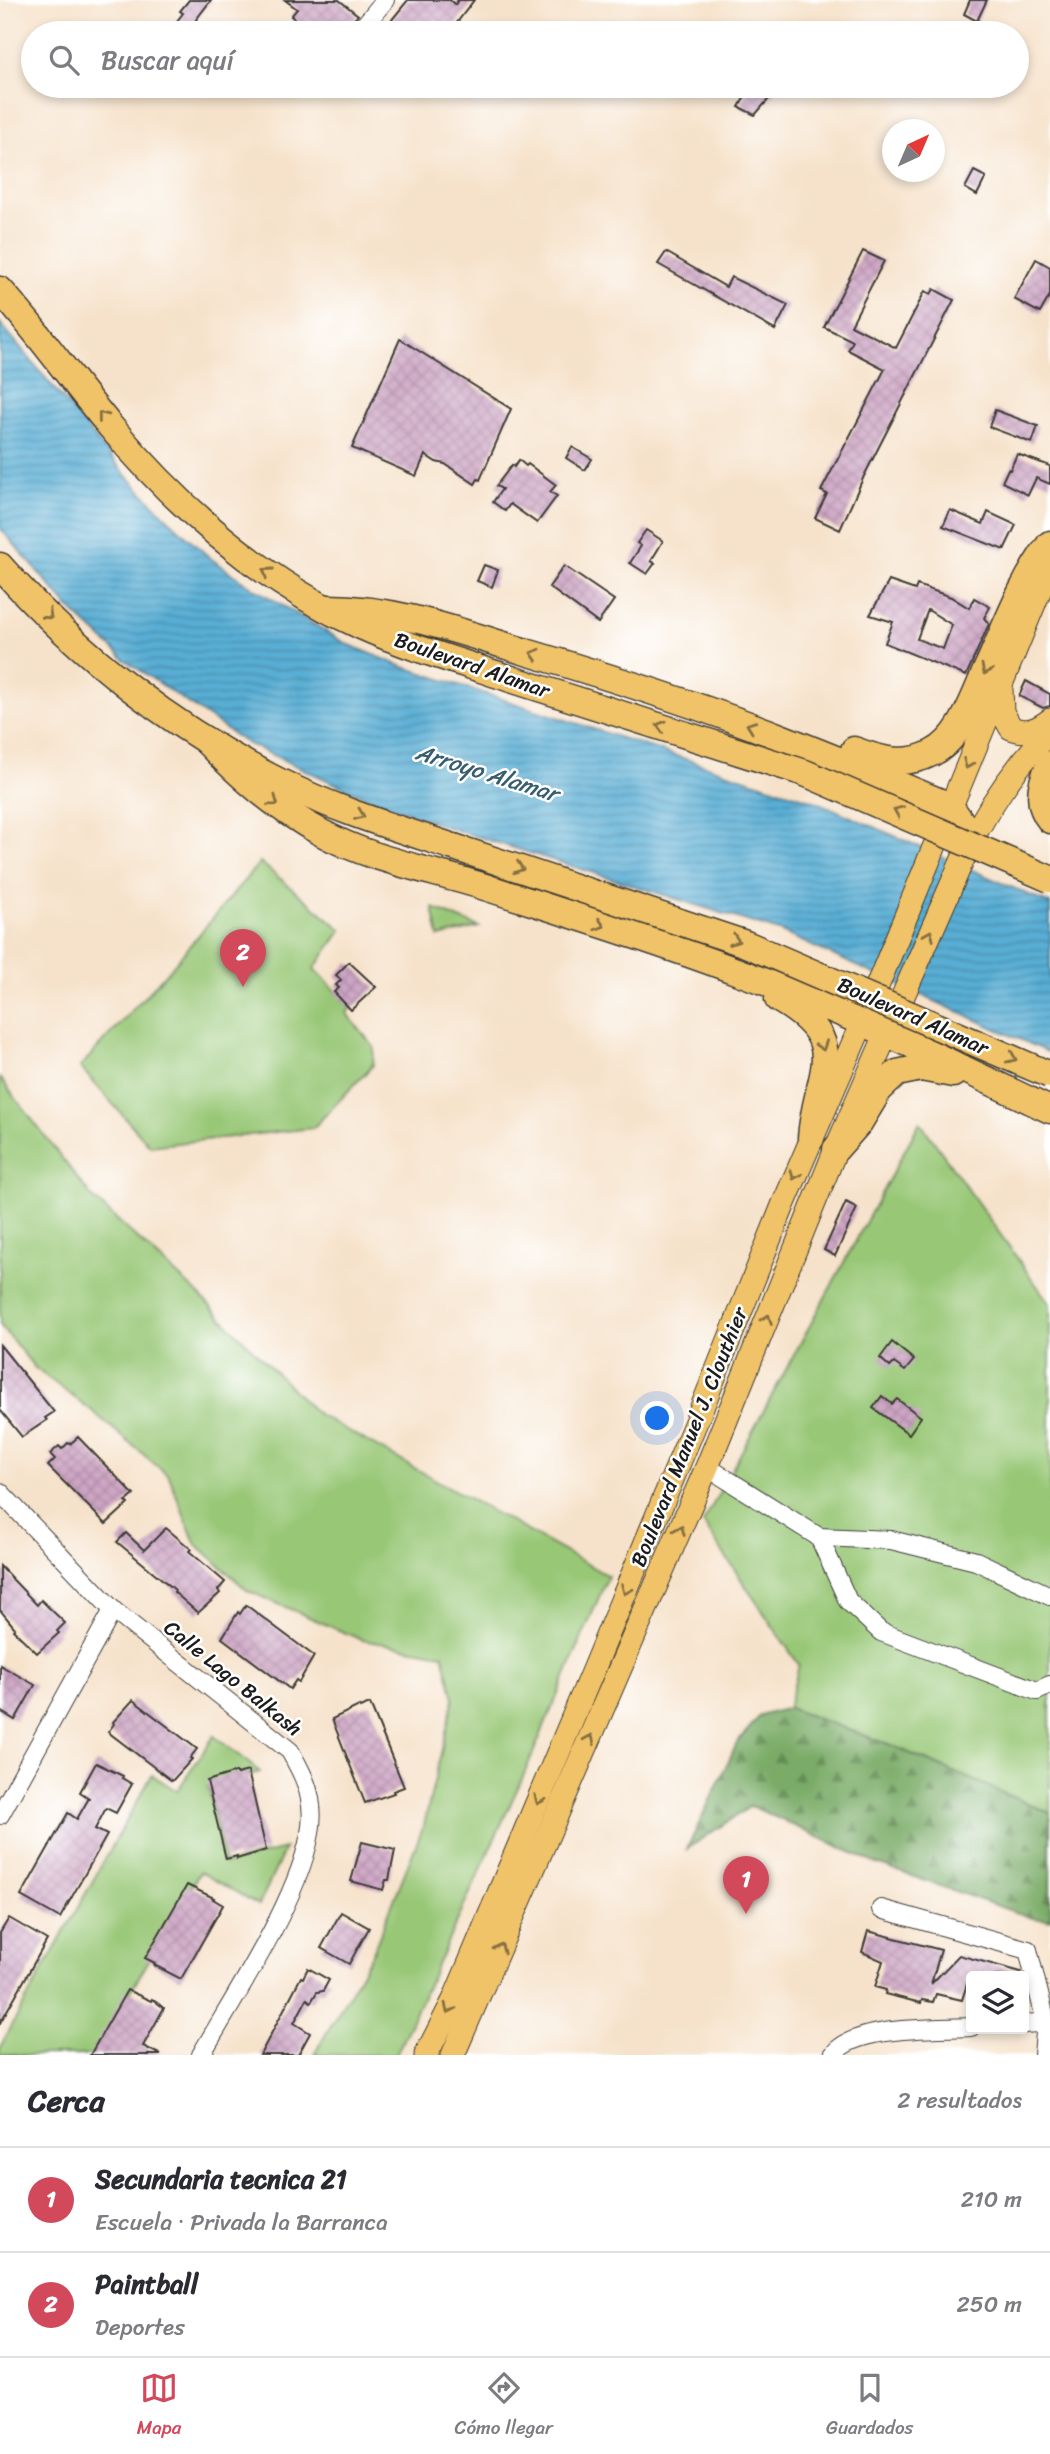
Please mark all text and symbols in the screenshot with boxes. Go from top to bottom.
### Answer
search box [21,21,1029,98]
text: Buscar aquí [101,37,234,83]
icon: search [45,41,83,79]
north arrow [882,119,945,182]
one-way arrow [98,412,110,425]
one-way arrow [262,568,275,580]
one-way arrow [39,606,52,619]
street label: Boulevard Alamar [389,621,556,710]
one-way arrow [529,648,541,663]
one-way arrow [980,663,994,675]
one-way arrow [655,720,667,735]
one-way arrow [745,720,757,734]
water label: Arroyo Alamar [410,732,567,815]
one-way arrow [962,756,976,769]
one-way arrow [266,794,279,807]
one-way arrow [893,806,905,820]
one-way arrow [354,807,366,821]
one-way arrow [513,860,525,874]
one-way arrow [593,917,605,931]
pin: 2 [220,929,266,987]
one-way arrow [921,930,935,943]
one-way arrow [728,932,740,946]
street label: Boulevard Alamar [831,966,996,1067]
one-way arrow [814,1039,828,1052]
one-way arrow [1005,1050,1017,1064]
one-way arrow [790,1168,804,1180]
street label: Boulevard Manuel J. Clouthier [619,1300,759,1573]
one-way arrow [759,1314,773,1327]
your location [640,1401,674,1435]
one-way arrow [672,1524,686,1537]
one-way arrow [621,1583,635,1595]
street label: Calle Lago Balkash [155,1610,311,1746]
one-way arrow [582,1733,596,1746]
one-way arrow [533,1793,547,1805]
pin: 1 [723,1856,769,1914]
one-way arrow [492,1942,506,1955]
map controls [966,1971,1029,2034]
button: layers [966,1971,1029,2034]
one-way arrow [444,2002,458,2014]
text: Cerca [28,2074,104,2128]
text: 2 resultados [897,2080,1022,2121]
text: Secundaria tecnica 21 [95,2156,347,2202]
text: 1 [46,2179,56,2220]
text: 210 m [961,2179,1022,2220]
text: Escuela · Privada la Barranca [95,2202,388,2243]
text: Paintball [95,2261,198,2307]
text: 2 [44,2284,58,2325]
text: 250 m [956,2284,1022,2325]
text: Deportes [95,2307,185,2348]
tab: Mapa [137,2369,181,2444]
tab: Cómo llegar [455,2369,553,2444]
tab: Guardados [826,2369,913,2444]

